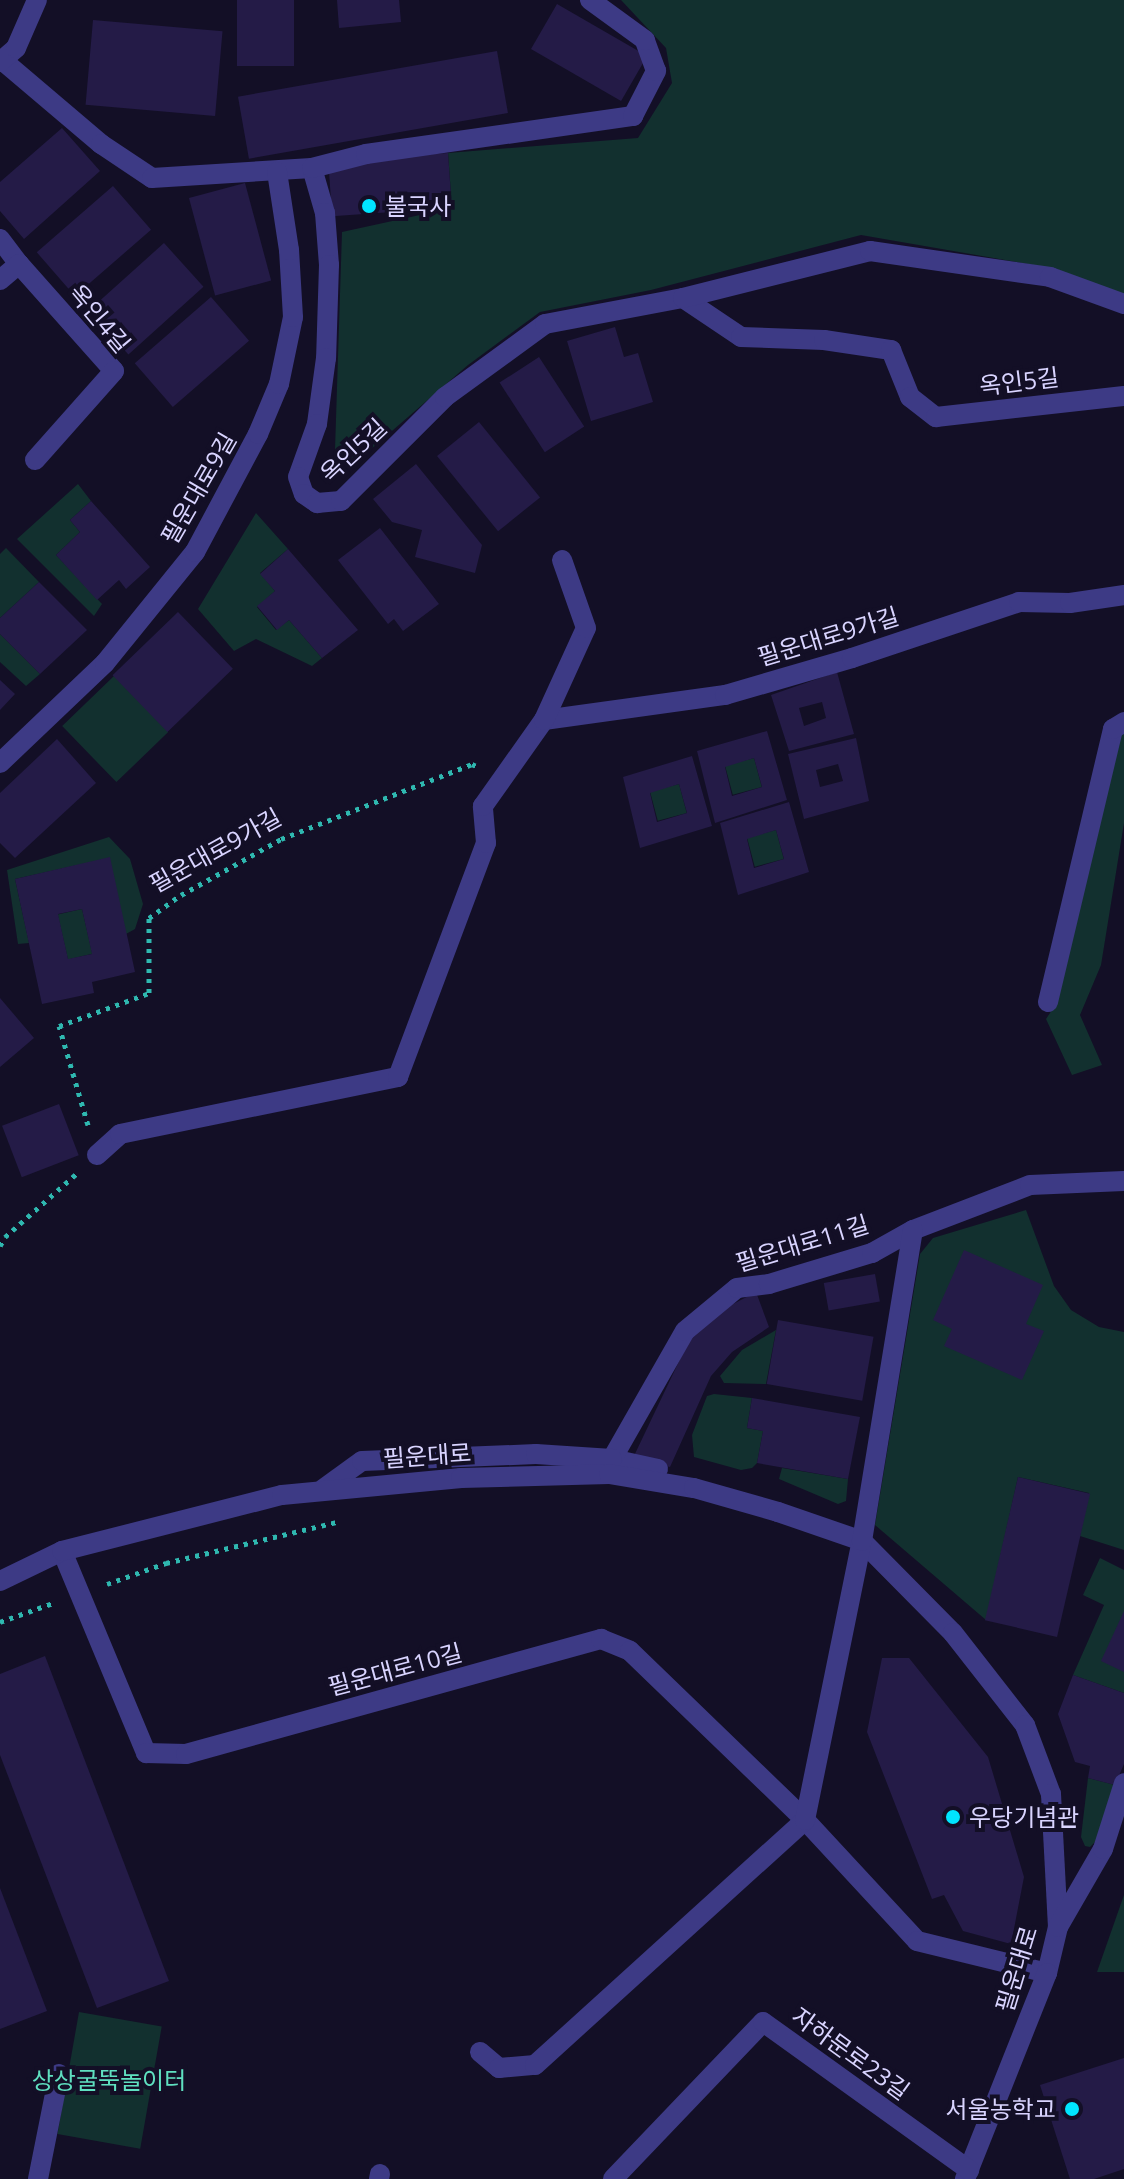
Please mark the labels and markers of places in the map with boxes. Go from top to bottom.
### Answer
place label: 불국사 [385,192,451,220]
marker: 불국사 [360,197,378,215]
place label: 우당기념관 [969,1803,1079,1831]
marker: 우당기념관 [944,1808,962,1826]
place label: 서울농학교 [946,2095,1056,2123]
marker: 서울농학교 [1063,2100,1081,2118]

